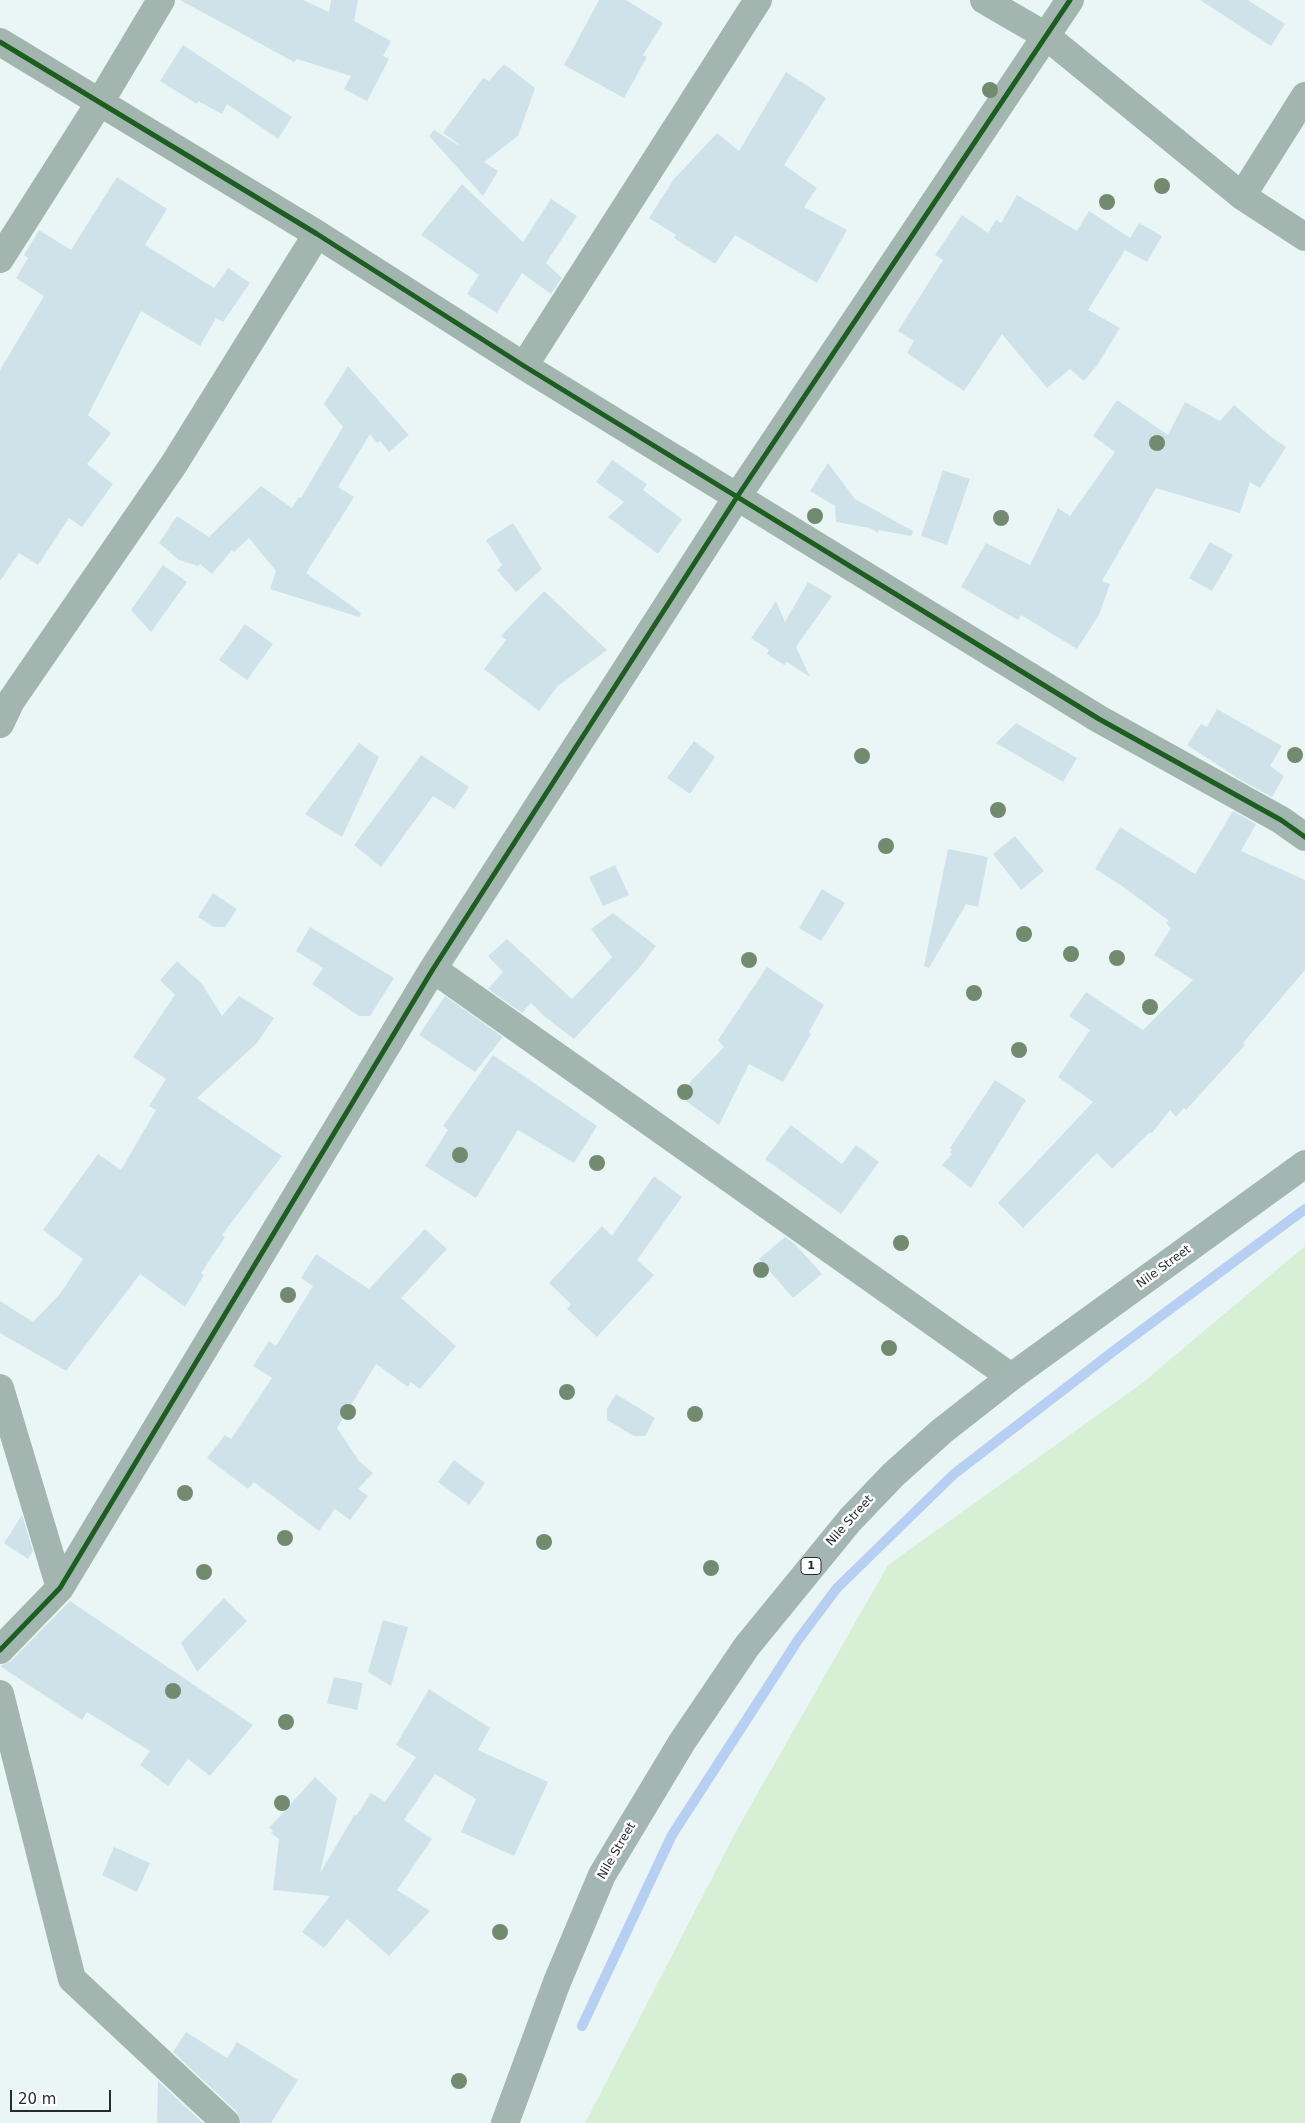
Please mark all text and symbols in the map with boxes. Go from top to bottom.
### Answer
street label: Nile Street [1134,1243,1194,1291]
street label: Nile Street [823,1493,877,1549]
road number: 1 [801,1558,821,1574]
street label: Nile Street [595,1820,639,1882]
scale bar [12,2080,114,2112]
text: 20 m [18,2090,56,2108]

